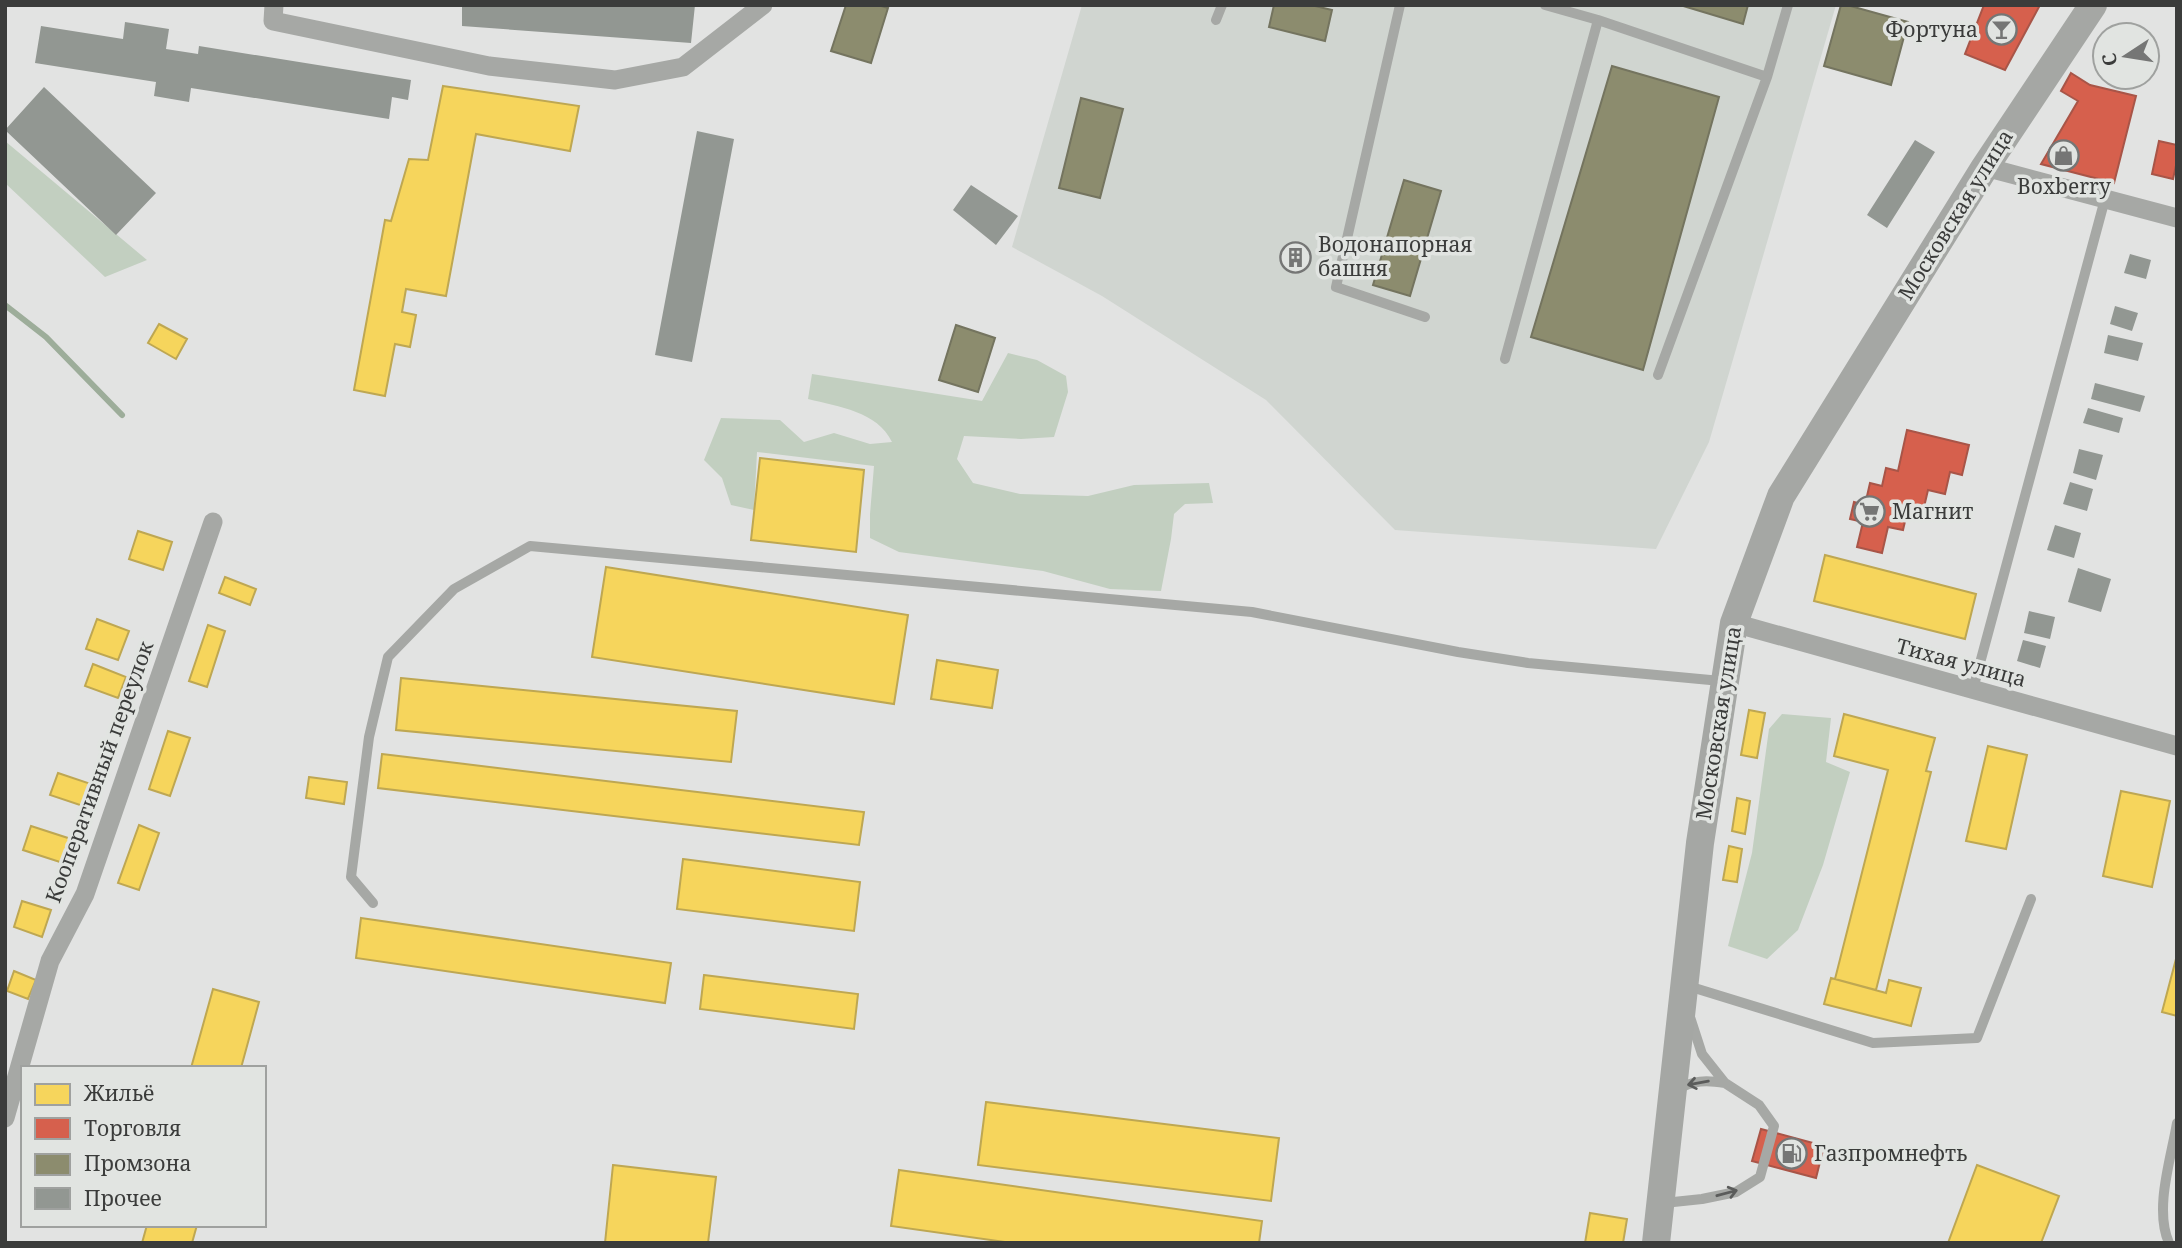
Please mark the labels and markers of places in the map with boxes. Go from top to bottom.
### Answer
bar icon: Фортуна [1984,13,2018,47]
place label: Фортуна [1885,15,1978,43]
shop icon: Boxberry [2047,138,2081,172]
place label: Boxberry [2017,172,2111,200]
place label: Водонапорная башня [1318,230,1472,282]
building icon: Водонапорная башня [1278,240,1312,274]
supermarket icon: Магнит [1852,495,1886,529]
place label: Магнит [1892,497,1973,525]
fuel station icon: Газпромнефть [1774,1137,1808,1171]
place label: Газпромнефть [1814,1139,1967,1167]

